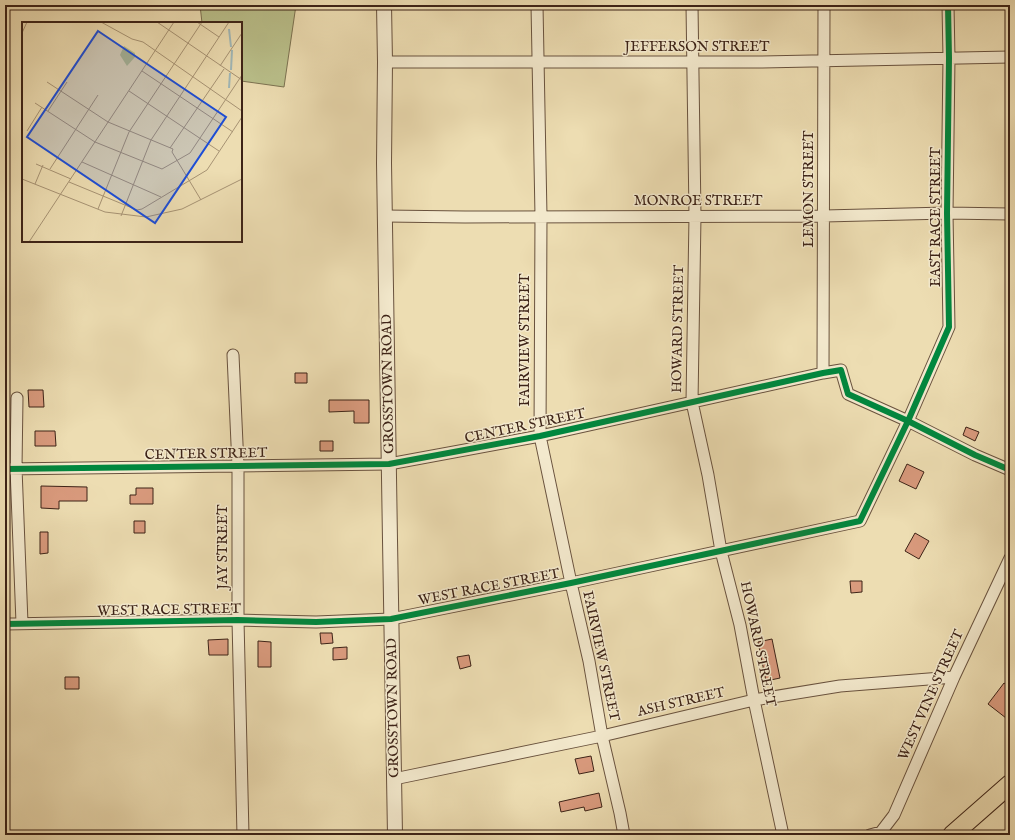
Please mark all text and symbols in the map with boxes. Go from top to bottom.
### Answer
inset map [22,22,242,242]
street label: JEFFERSON STREET [623,38,770,56]
street label: LEMON STREET [800,130,818,247]
street label: EAST RACE STREET [927,146,945,287]
street label: MONROE STREET [634,192,763,210]
street label: HOWARD STREET [668,264,688,393]
street label: FAIRVIEW STREET [516,273,534,406]
street label: GROSSTOWN ROAD [378,314,398,454]
street label: CENTER STREET [463,404,588,448]
street label: CENTER STREET [144,444,268,464]
street label: JAY STREET [214,504,232,591]
street label: WEST RACE STREET [417,564,562,610]
street label: HOWARD STREET [736,580,780,709]
street label: FAIRVIEW STREET [578,589,624,724]
street label: WEST RACE STREET [97,600,242,620]
street label: WEST VINE STREET [894,626,968,763]
street label: GROSSTOWN ROAD [383,638,403,778]
street label: ASH STREET [635,683,727,721]

